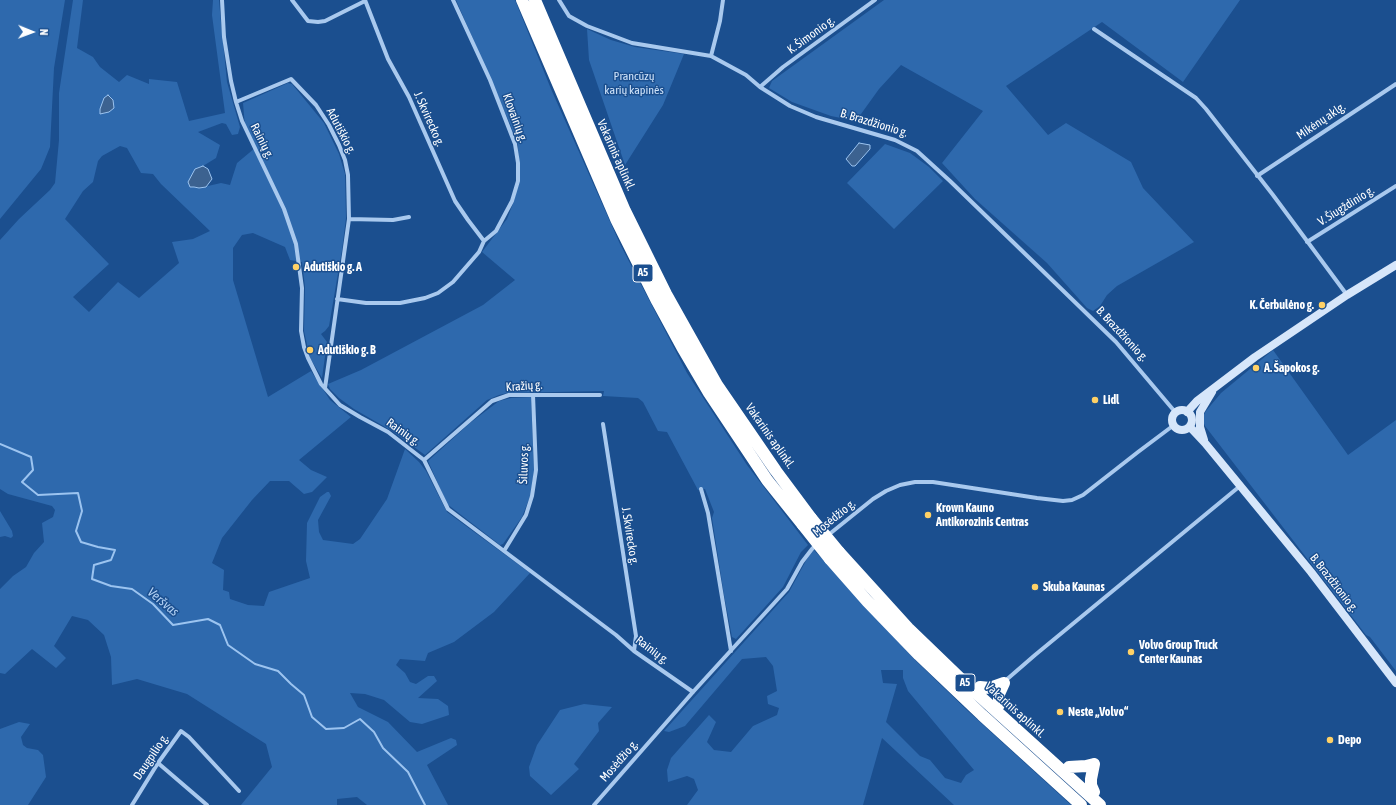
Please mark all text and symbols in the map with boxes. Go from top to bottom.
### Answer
north arrow [12,12,52,52]
street label: K. Šimonio g. [785,13,837,57]
text: N [38,29,50,36]
park label: Prancūzų karių kapinės [604,69,664,97]
street label: J. Skvirecko g. [411,89,447,149]
street label: Klovainių g. [500,92,530,144]
street label: Mikėnų aklg. [1294,99,1348,143]
street label: Adutiškio g. [323,105,359,157]
street label: B. Brazdžionio g. [839,106,909,140]
street label: Vakarinis aplinkl. [594,117,638,193]
street label: Rainių g. [247,121,277,161]
street label: V. Šiugždinio g. [1315,183,1377,229]
place label: Adutiškio g. A [304,260,362,274]
marker: Adutiškio g. A [291,262,301,272]
road number: A5 [633,264,653,282]
place label: K. Čerbulėno g. [1250,298,1314,312]
marker: K. Čerbulėno g. [1317,300,1327,310]
street label: B. Brazdžionio g. [1093,304,1151,364]
place label: Adutiškio g. B [318,343,376,357]
marker: Adutiškio g. B [305,345,315,355]
place label: A. Šapokos g. [1264,361,1319,375]
marker: A. Šapokos g. [1251,363,1261,373]
street label: Kražių g. [505,378,543,394]
place label: Lidl [1103,393,1119,407]
marker: Lidl [1090,395,1100,405]
street label: Vakarinis aplinkl. [742,401,798,471]
street label: Rainių g. [383,415,423,449]
street label: Šiluvos g. [516,444,532,484]
street label: Mosėdžio g. [810,496,858,540]
place label: Krown Kauno Antikorozinis Centras [936,501,1028,529]
street label: J. Skvirecko g. [618,506,642,566]
marker: Krown Kauno Antikorozinis Centras [923,510,933,520]
street label: B. Brazdžionio g. [1307,551,1361,615]
place label: Skuba Kaunas [1043,580,1105,594]
marker: Skuba Kaunas [1030,582,1040,592]
water label: Veršvas [144,584,182,620]
street label: Rainių g. [633,633,671,667]
place label: Volvo Group Truck Center Kaunas [1139,638,1218,666]
marker: Volvo Group Truck Center Kaunas [1126,647,1136,657]
road number: A5 [955,674,975,692]
street label: Vakarinis aplinkl. [982,679,1048,741]
place label: Neste „Volvo“ [1068,705,1128,719]
marker: Neste „Volvo“ [1055,707,1065,717]
street label: Daugpilio g. [130,731,172,783]
place label: Depo [1338,733,1361,747]
marker: Depo [1325,735,1335,745]
street label: Mosėdžio g. [597,737,641,785]

